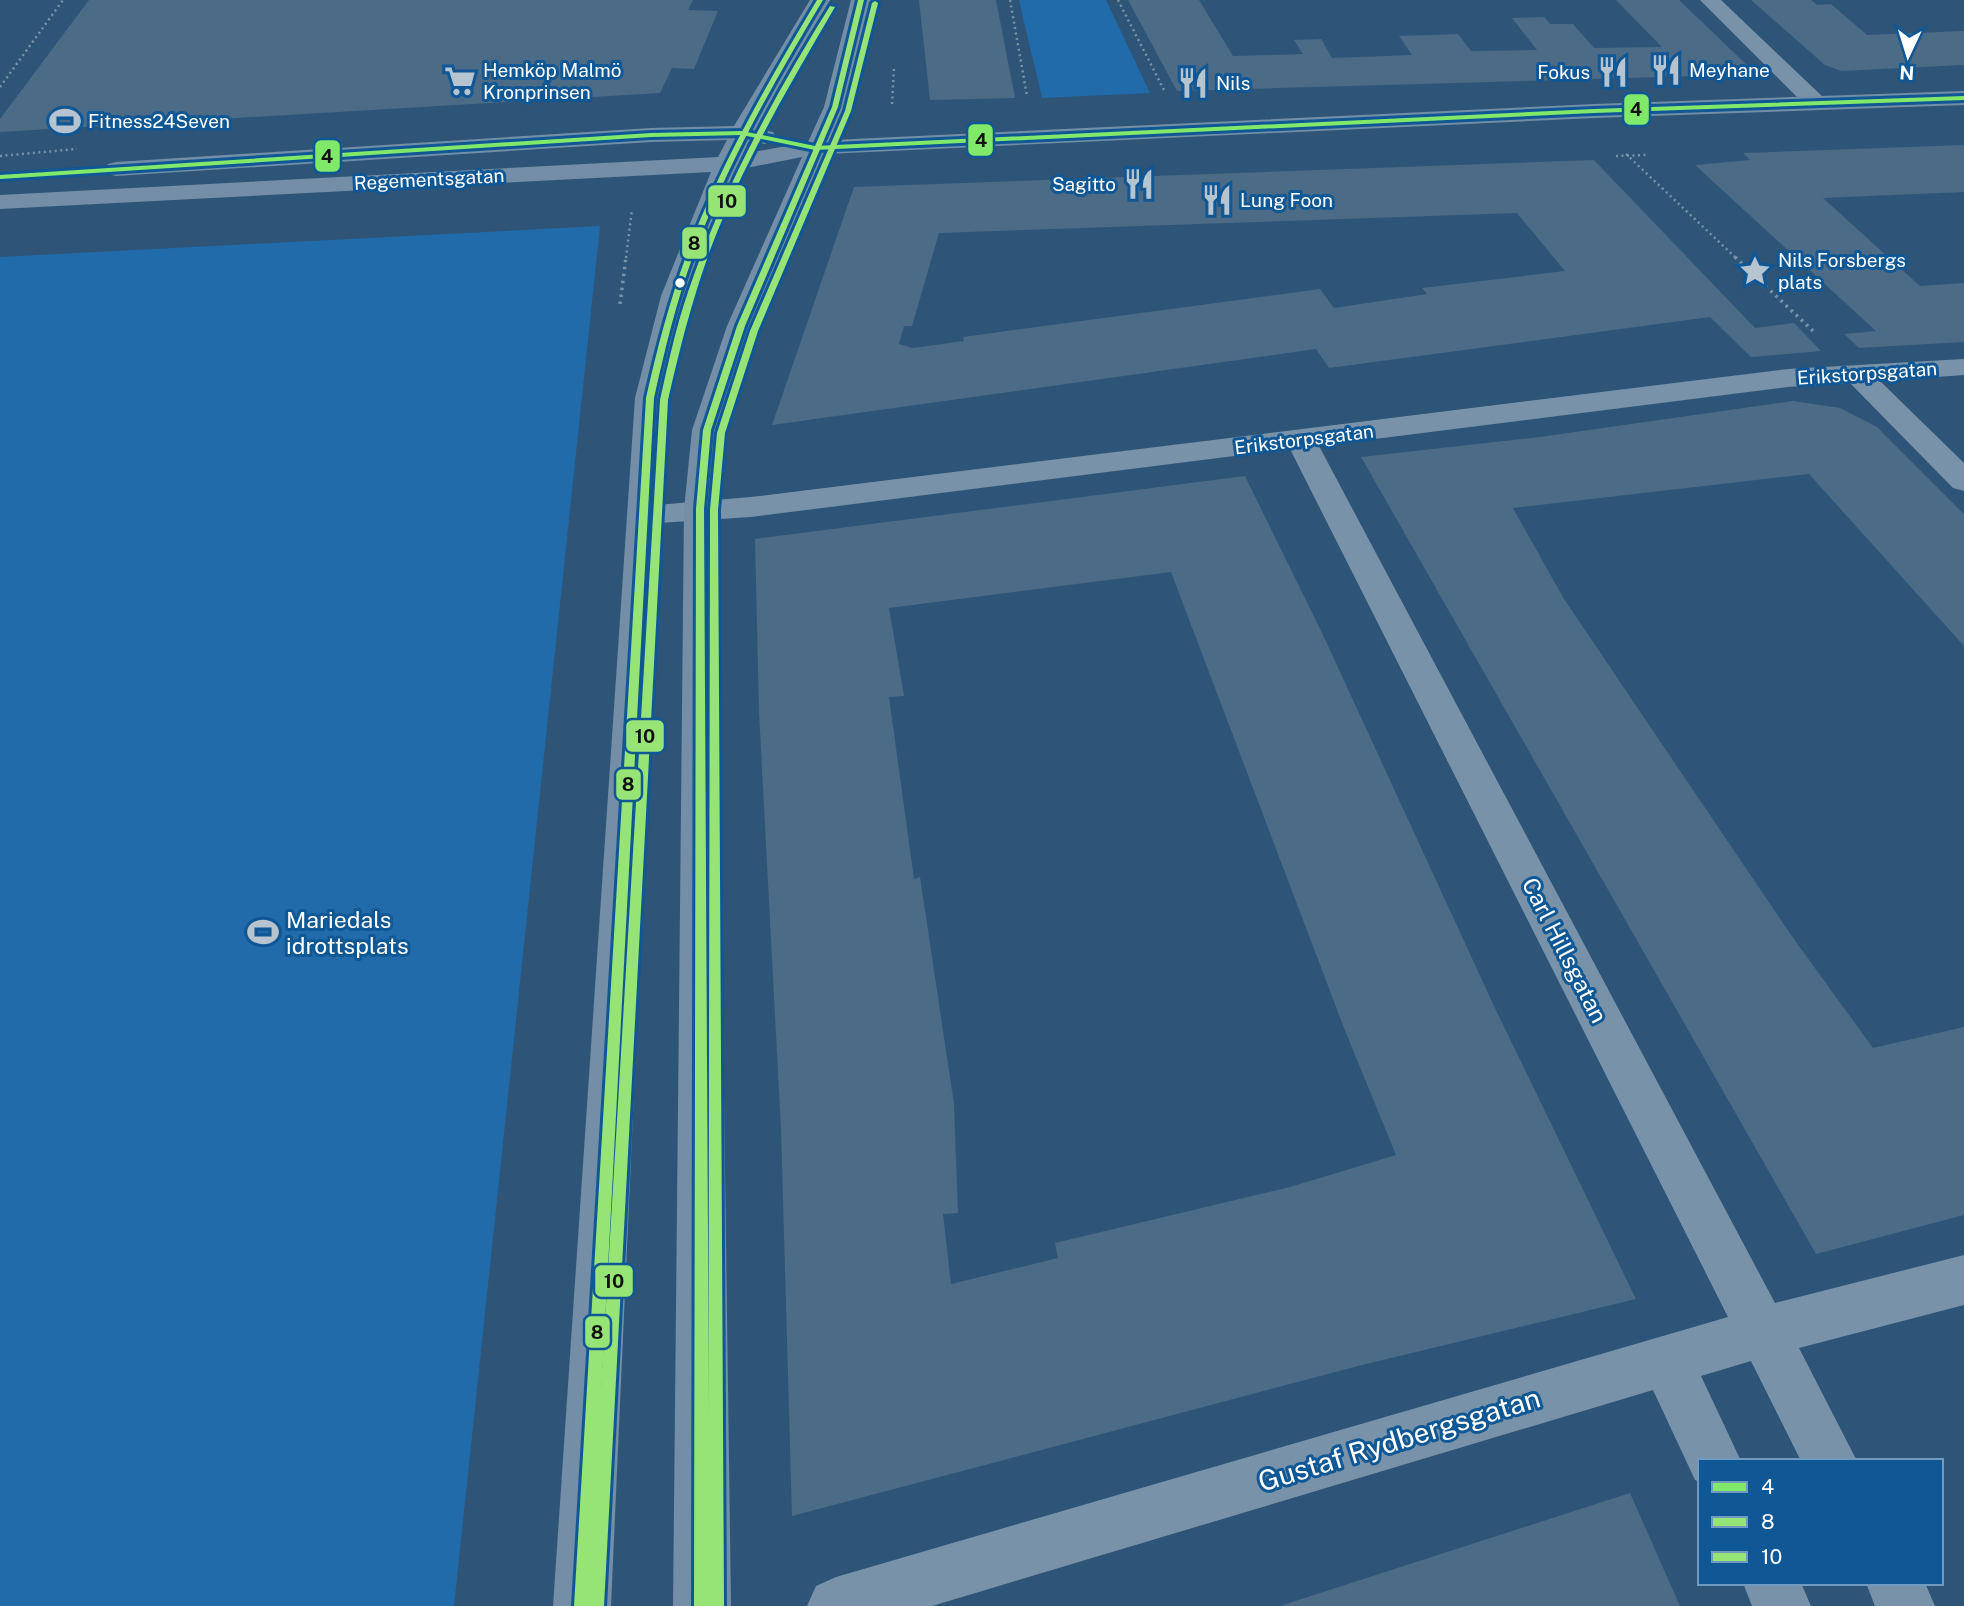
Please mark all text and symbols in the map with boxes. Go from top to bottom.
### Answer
north arrow [1873,21,1943,91]
restaurant icon: Meyhane [1649,53,1683,87]
restaurant icon: Fokus [1596,55,1630,89]
place label: Hemköp Malmö Kronprinsen [483,59,622,103]
place label: Meyhane [1689,59,1770,81]
place label: Fokus [1537,61,1590,83]
text: N [1899,61,1915,84]
supermarket icon: Hemköp Malmö Kronprinsen [443,64,477,98]
restaurant icon: Nils [1176,66,1210,100]
place label: Nils [1216,72,1250,94]
line badge: 4 [1623,93,1650,126]
text: 4 [1630,98,1642,120]
sports icon: Fitness24Seven [48,104,82,138]
place label: Fitness24Seven [88,110,230,132]
line badge: 4 [967,123,994,157]
text: 4 [975,129,987,151]
line badge: 4 [314,139,341,173]
text: 4 [321,145,333,167]
street label: Regementsgatan [353,164,505,194]
restaurant icon: Sagitto [1122,167,1156,201]
place label: Sagitto [1052,173,1116,195]
restaurant icon: Lung Foon [1200,183,1234,217]
line badge: 10 [707,184,747,218]
place label: Lung Foon [1240,189,1333,211]
text: 10 [717,190,737,212]
line badge: 8 [681,226,708,260]
text: 8 [688,232,700,254]
place label: Nils Forsbergs plats [1778,249,1906,293]
place icon: Nils Forsbergs plats [1738,254,1772,288]
unlabelled marker [673,276,687,290]
street label: Erikstorpsgatan [1796,357,1938,389]
street label: Erikstorpsgatan [1233,420,1375,458]
line badge: 10 [625,719,665,753]
text: 10 [635,725,655,747]
line badge: 8 [615,768,642,801]
text: 8 [622,773,634,795]
street label: Carl Hillsgatan [1517,873,1613,1027]
place label: Mariedals idrottsplats [286,906,409,959]
sports icon: Mariedals idrottsplats [246,915,280,949]
line badge: 10 [594,1264,634,1298]
text: 10 [604,1270,624,1292]
line badge: 8 [584,1315,611,1349]
text: 8 [591,1321,603,1343]
street label: Gustaf Rydbergsgatan [1254,1380,1544,1498]
legend [1698,1459,1943,1585]
text: 4 [1761,1474,1774,1499]
text: 8 [1761,1509,1775,1534]
text: 10 [1761,1544,1782,1569]

